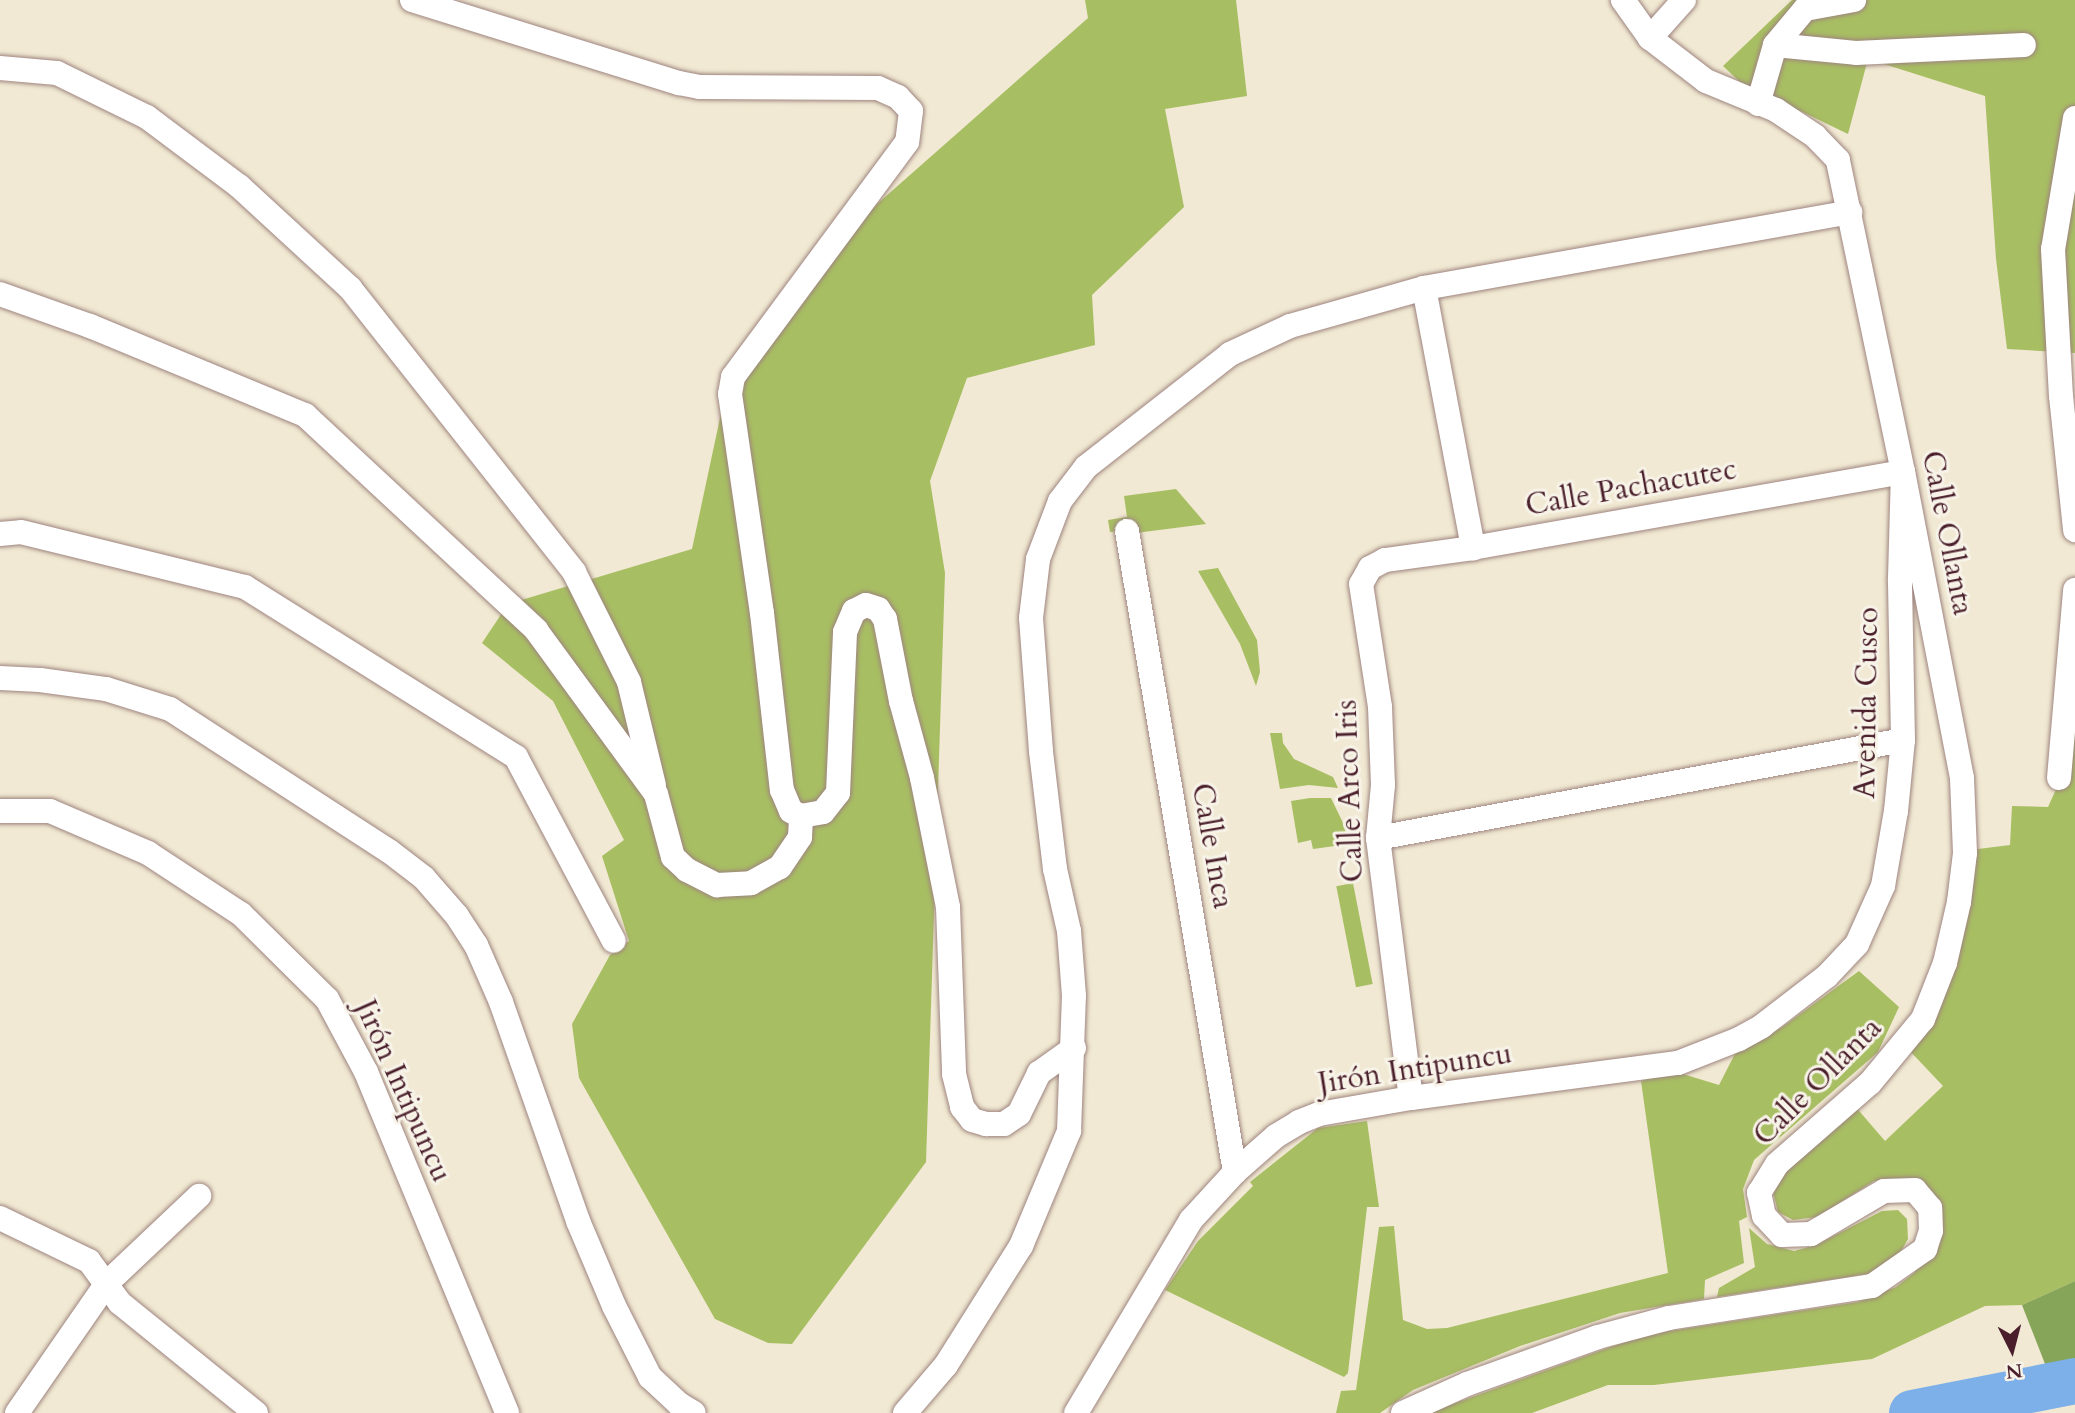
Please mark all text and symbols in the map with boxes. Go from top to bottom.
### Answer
street label: Calle Ollanta [1913,448,1981,618]
street label: Calle Pachacutec [1523,452,1739,524]
street label: Avenida Cusco [1847,607,1887,799]
street label: Calle Arco Iris [1329,699,1371,883]
street label: Calle Inca [1183,780,1241,912]
street label: Jirón Intipuncu [347,994,459,1188]
street label: Calle Ollanta [1746,1010,1890,1154]
street label: Jirón Intipuncu [1316,1036,1514,1102]
north arrow [1977,1315,2047,1385]
text: N [2005,1357,2024,1385]

